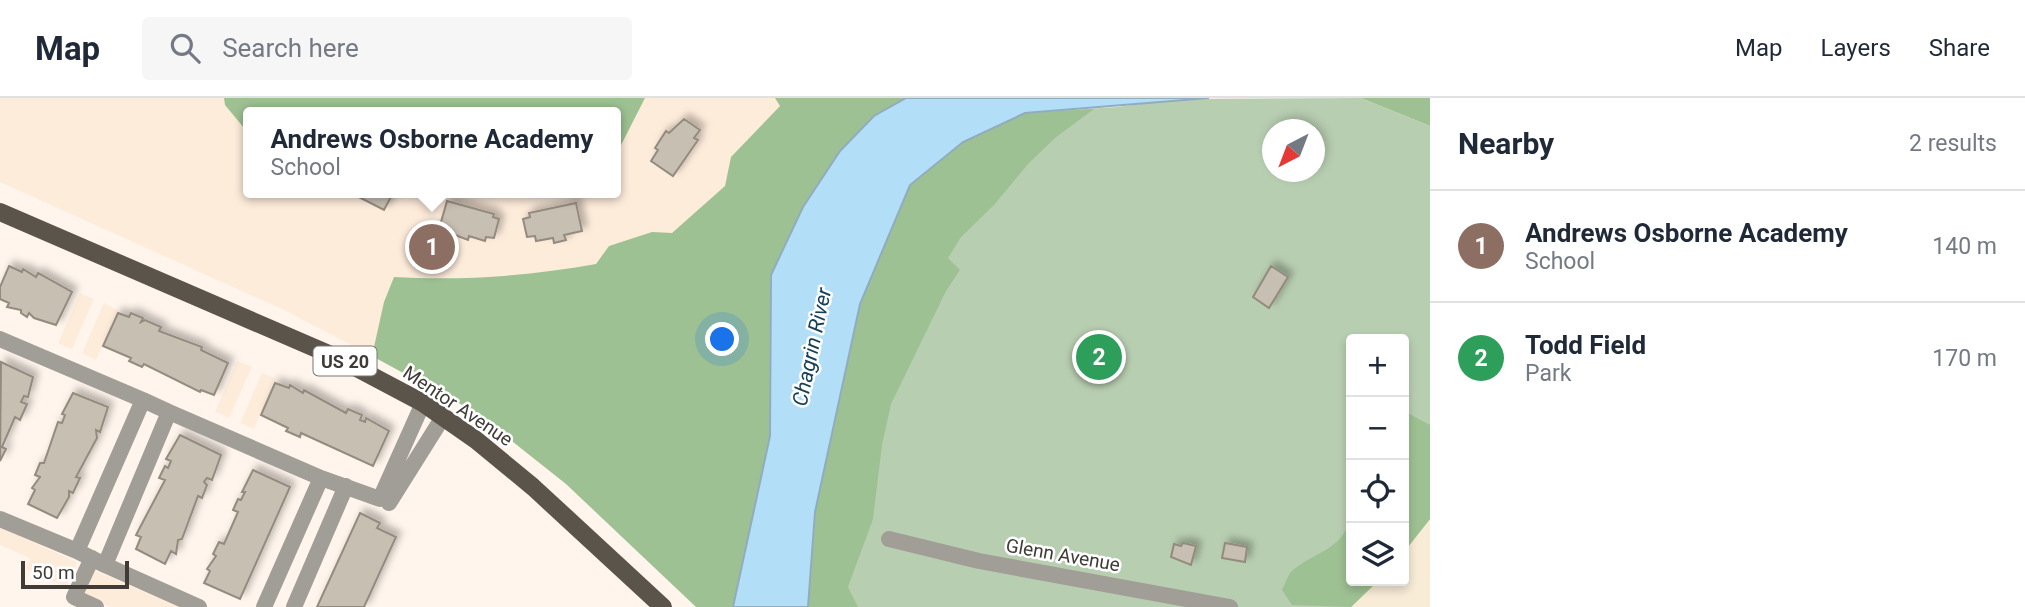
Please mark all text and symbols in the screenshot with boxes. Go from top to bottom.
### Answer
search box [142,17,632,80]
text: Map [35,29,100,68]
icon: search [166,29,204,67]
text: Search here [222,33,359,63]
text: Map [1735,34,1783,62]
text: Layers [1821,34,1891,62]
text: Share [1929,34,1990,62]
popup [243,107,621,198]
north arrow [1262,119,1325,182]
text: Andrews Osborne Academy [271,124,593,154]
text: Nearby [1458,126,1554,161]
text: 2 results [1909,130,1997,157]
text: School [271,154,341,181]
text: Andrews Osborne Academy [1525,218,1848,248]
pin: 1 [409,221,455,273]
text: 1 [1474,233,1488,260]
text: 140 m [1932,233,1997,260]
text: School [1525,248,1595,275]
water label: Chagrin River [788,285,836,408]
your location [705,322,739,356]
text: Todd Field [1525,330,1646,360]
pin: 2 [1076,331,1122,383]
map controls [1346,334,1409,586]
button: + [1346,334,1409,397]
text: 2 [1474,345,1488,372]
text: 170 m [1932,345,1997,372]
road number: US 20 [314,346,376,376]
text: Park [1525,360,1571,387]
street label: Mentor Avenue [399,361,517,451]
button: − [1346,397,1409,460]
button: locate [1346,460,1409,523]
button: layers [1346,523,1409,586]
street label: Glenn Avenue [1004,534,1122,576]
scale bar [21,558,130,590]
text: 50 m [32,561,75,584]

